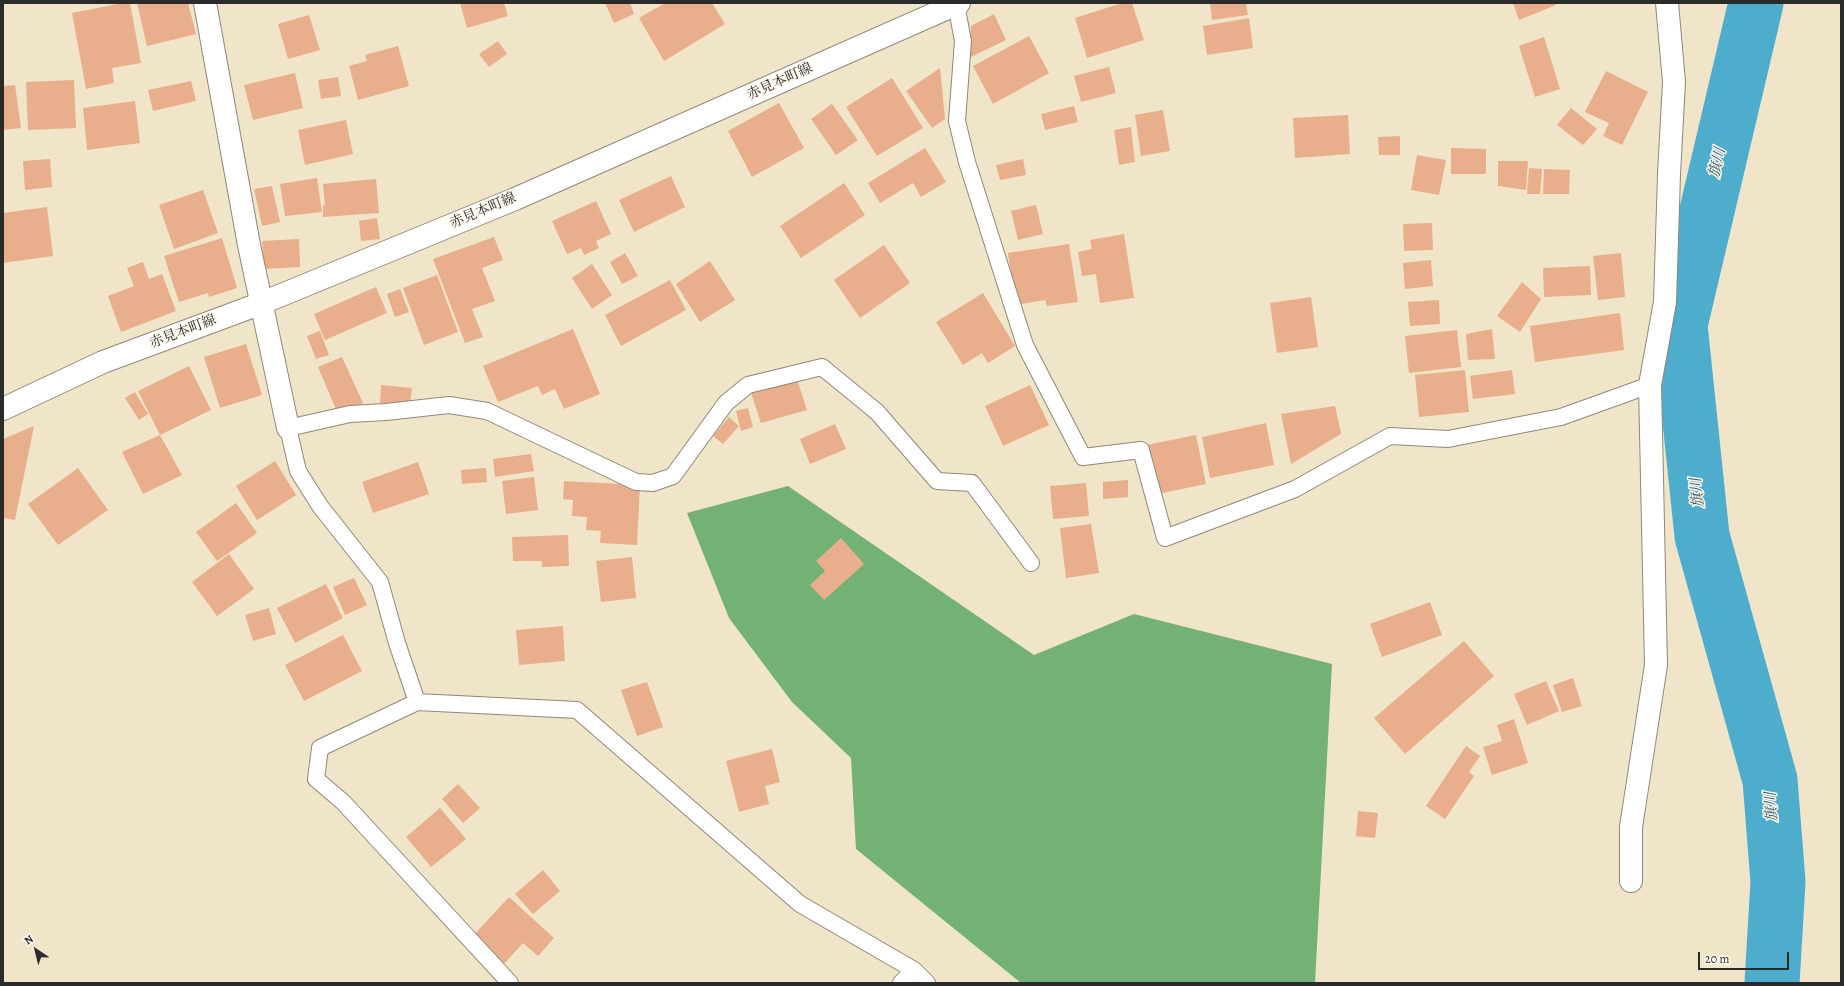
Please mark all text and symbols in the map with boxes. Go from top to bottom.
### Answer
street label: 赤見本町線 [745,60,815,104]
water label: 旗川 [1706,146,1730,180]
street label: 赤見本町線 [448,190,518,232]
street label: 赤見本町線 [147,312,219,352]
water label: 旗川 [1687,477,1709,509]
water label: 旗川 [1762,791,1782,823]
north arrow [16,930,56,970]
text: N [21,931,36,948]
scale bar [1700,944,1791,970]
text: 20 m [1705,951,1729,967]

